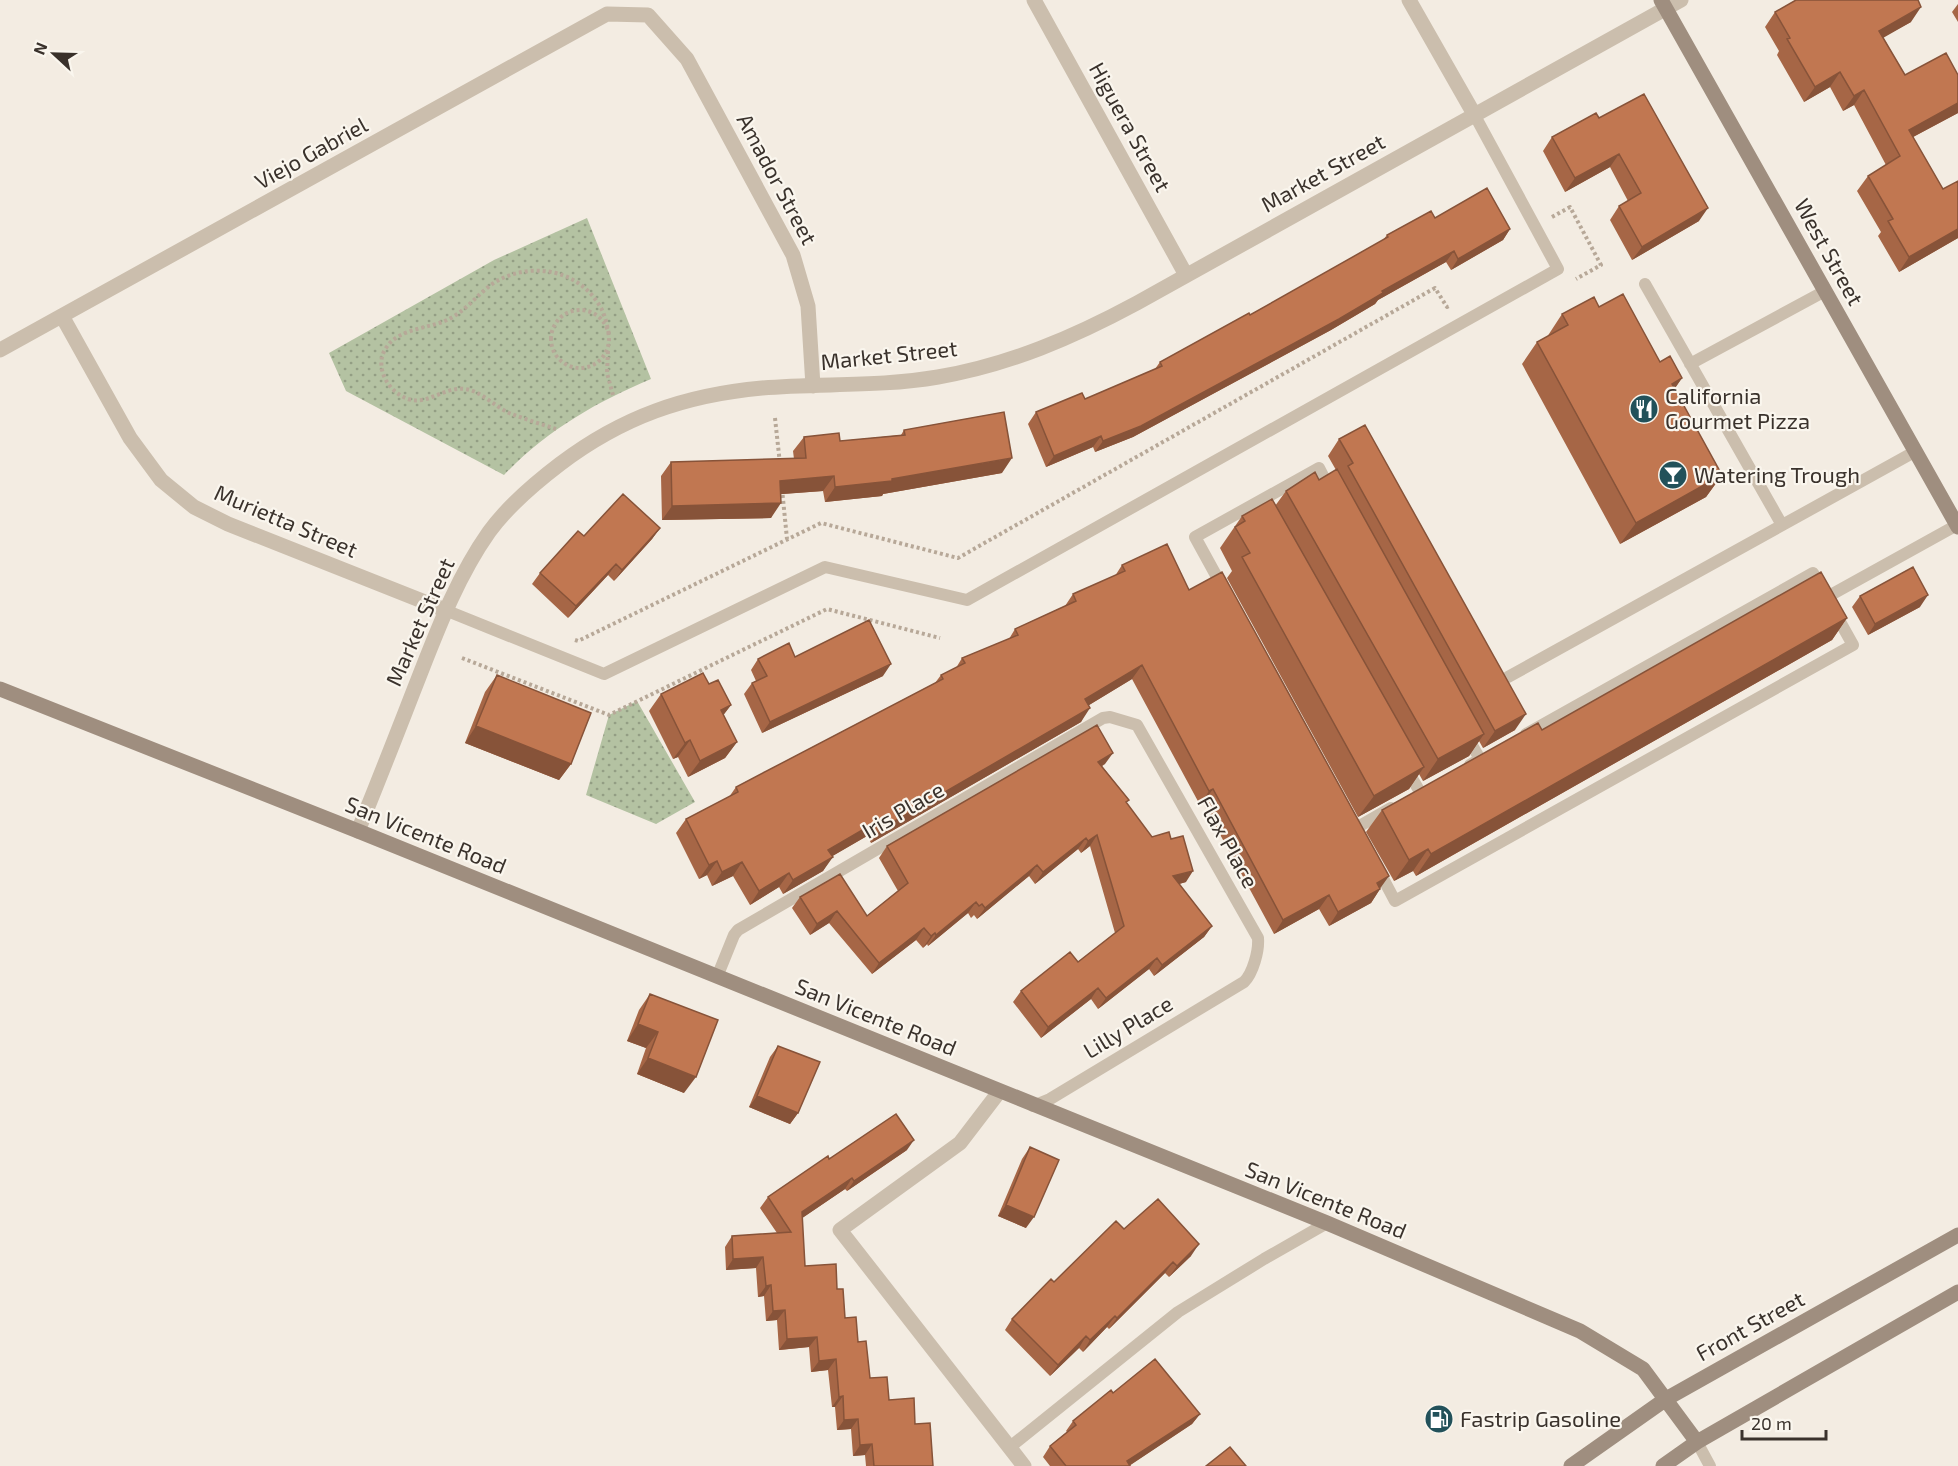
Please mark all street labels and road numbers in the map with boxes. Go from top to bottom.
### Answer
street label: Higuera Street [1085,57,1177,196]
street label: Amador Street [732,109,823,248]
street label: Viejo Gabriel [250,110,372,195]
street label: Market Street [1256,127,1389,217]
street label: West Street [1790,194,1870,309]
street label: Market Street [819,334,959,374]
street label: Murietta Street [211,478,362,562]
street label: Market Street [379,554,459,690]
street label: Iris Place [857,775,948,843]
street label: San Vicente Road [342,790,511,878]
street label: Flax Place [1193,791,1265,892]
street label: San Vicente Road [792,972,961,1060]
street label: Lilly Place [1078,989,1177,1063]
street label: San Vicente Road [1242,1155,1411,1243]
street label: Front Street [1691,1285,1808,1366]

